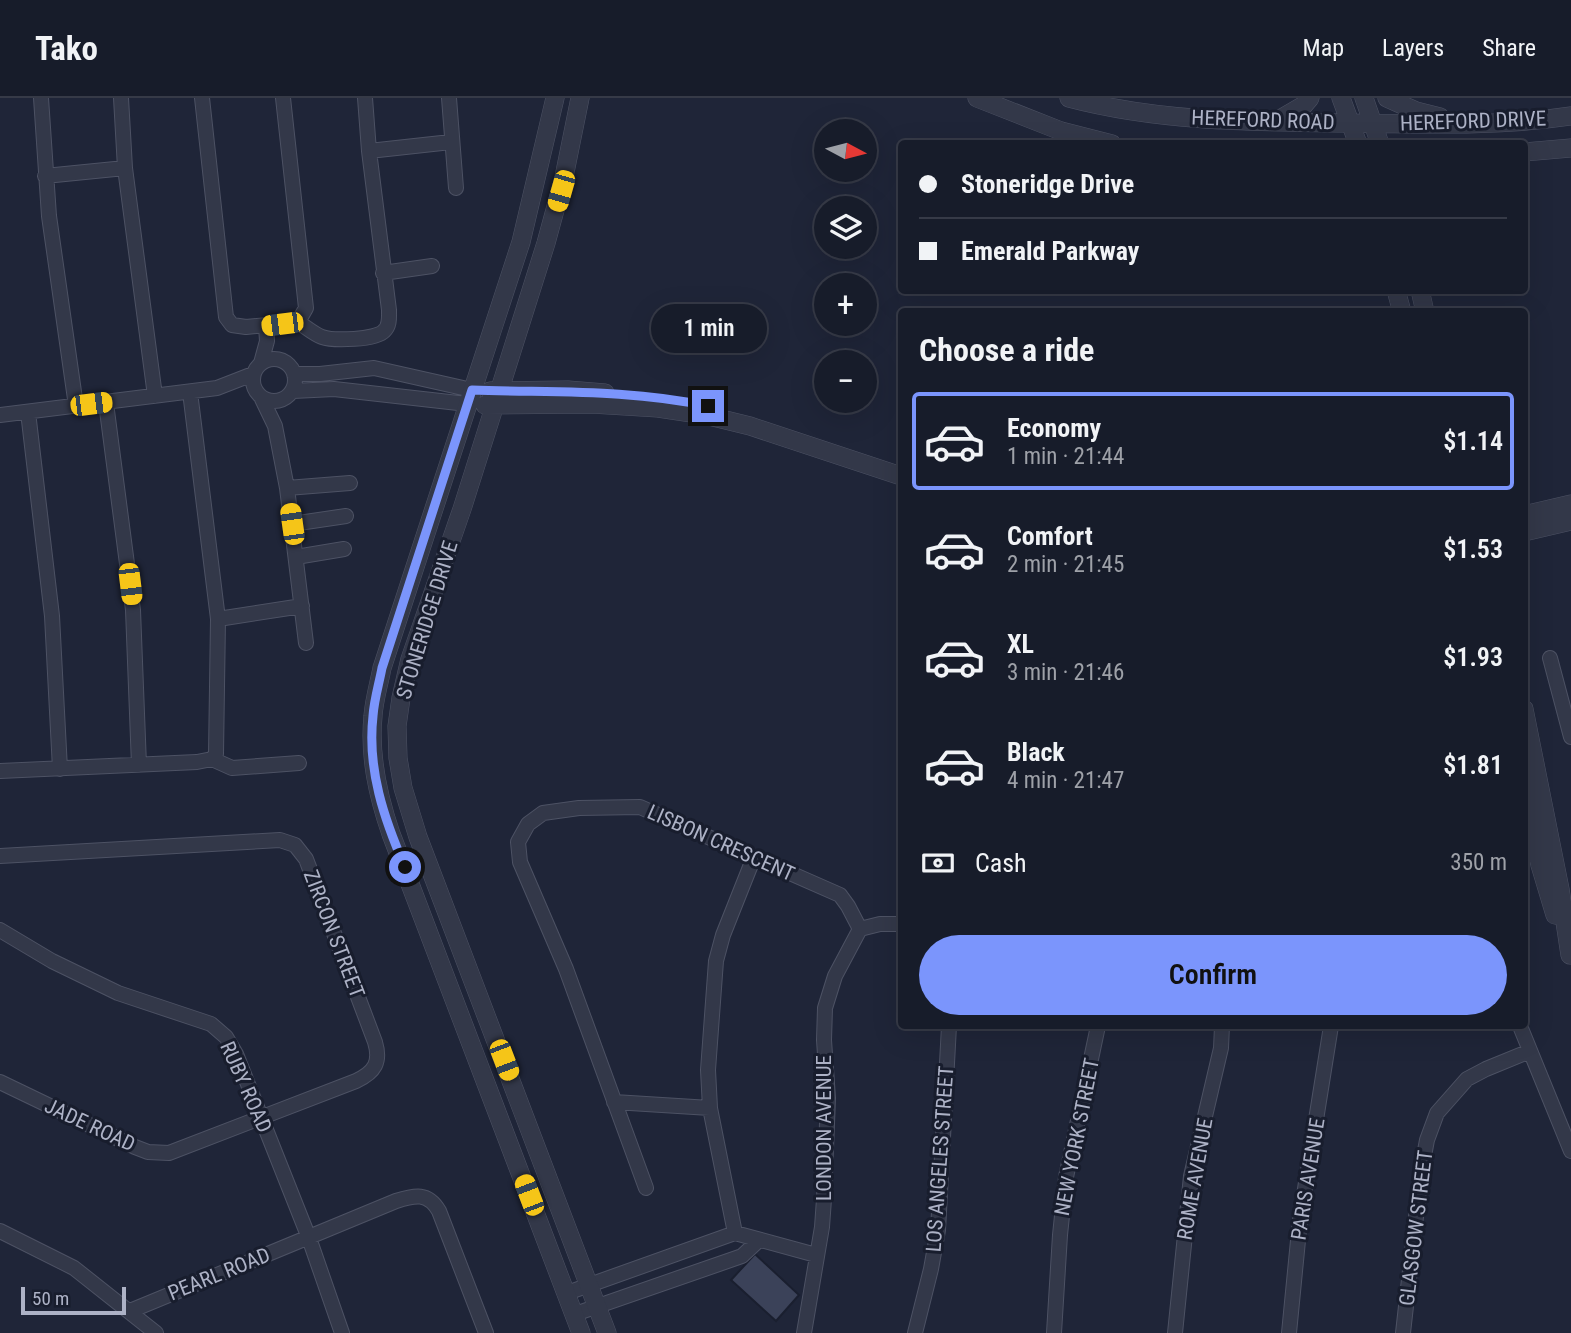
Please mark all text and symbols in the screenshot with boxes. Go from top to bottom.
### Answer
text: Tako [35,29,98,68]
text: Map [1303,34,1344,62]
text: Layers [1382,34,1444,62]
text: Share [1482,34,1536,62]
street label: HEREFORD ROAD [1191,106,1335,134]
street label: HEREFORD DRIVE [1399,106,1547,136]
north arrow [814,119,877,182]
map controls [814,119,877,413]
car [546,168,577,214]
text: Stoneridge Drive [961,169,1134,199]
button: layers [814,196,877,259]
text: Emerald Parkway [961,236,1139,266]
button: + [814,273,877,336]
callout: 1 min [650,304,766,354]
car [260,311,305,337]
text: 1 min [684,315,734,342]
text: Choose a ride [919,331,1094,369]
button: − [814,350,877,413]
route end [692,390,724,422]
car [69,391,114,417]
icon: car [923,410,986,473]
text: Economy [1007,413,1101,443]
text: $1.14 [1443,426,1503,456]
text: 1 min · 21:44 [1007,443,1124,470]
car [279,502,306,546]
icon: car [923,518,986,581]
text: Comfort [1007,521,1093,551]
text: $1.53 [1443,534,1503,564]
street label: STONERIDGE DRIVE [392,538,462,702]
text: 2 min · 21:45 [1007,551,1124,578]
car [118,562,143,606]
icon: car [923,626,986,689]
text: XL [1007,629,1034,659]
text: $1.93 [1443,642,1503,672]
text: 3 min · 21:46 [1007,659,1124,686]
icon: car [923,734,986,797]
text: Black [1007,737,1065,767]
text: $1.81 [1443,750,1503,780]
text: 4 min · 21:47 [1007,767,1124,794]
street label: LISBON CRESCENT [644,800,798,886]
icon: cash [919,844,957,882]
text: Cash [975,848,1027,878]
text: 350 m [1450,849,1507,876]
route start [389,851,421,883]
street label: ZIRCON STREET [299,867,369,1001]
button: Confirm [919,935,1507,1015]
car [487,1037,522,1083]
street label: RUBY ROAD [215,1038,277,1136]
street label: LONDON AVENUE [812,1055,836,1201]
street label: NEW YORK STREET [1050,1056,1104,1218]
street label: LOS ANGELES STREET [922,1065,958,1253]
street label: JADE ROAD [41,1094,139,1156]
street label: ROME AVENUE [1172,1116,1218,1242]
street label: PARIS AVENUE [1287,1116,1329,1242]
street label: GLASGOW STREET [1395,1149,1437,1307]
car [512,1172,547,1218]
street label: PEARL ROAD [165,1243,273,1305]
scale bar [21,1284,126,1316]
text: 50 m [32,1287,69,1310]

